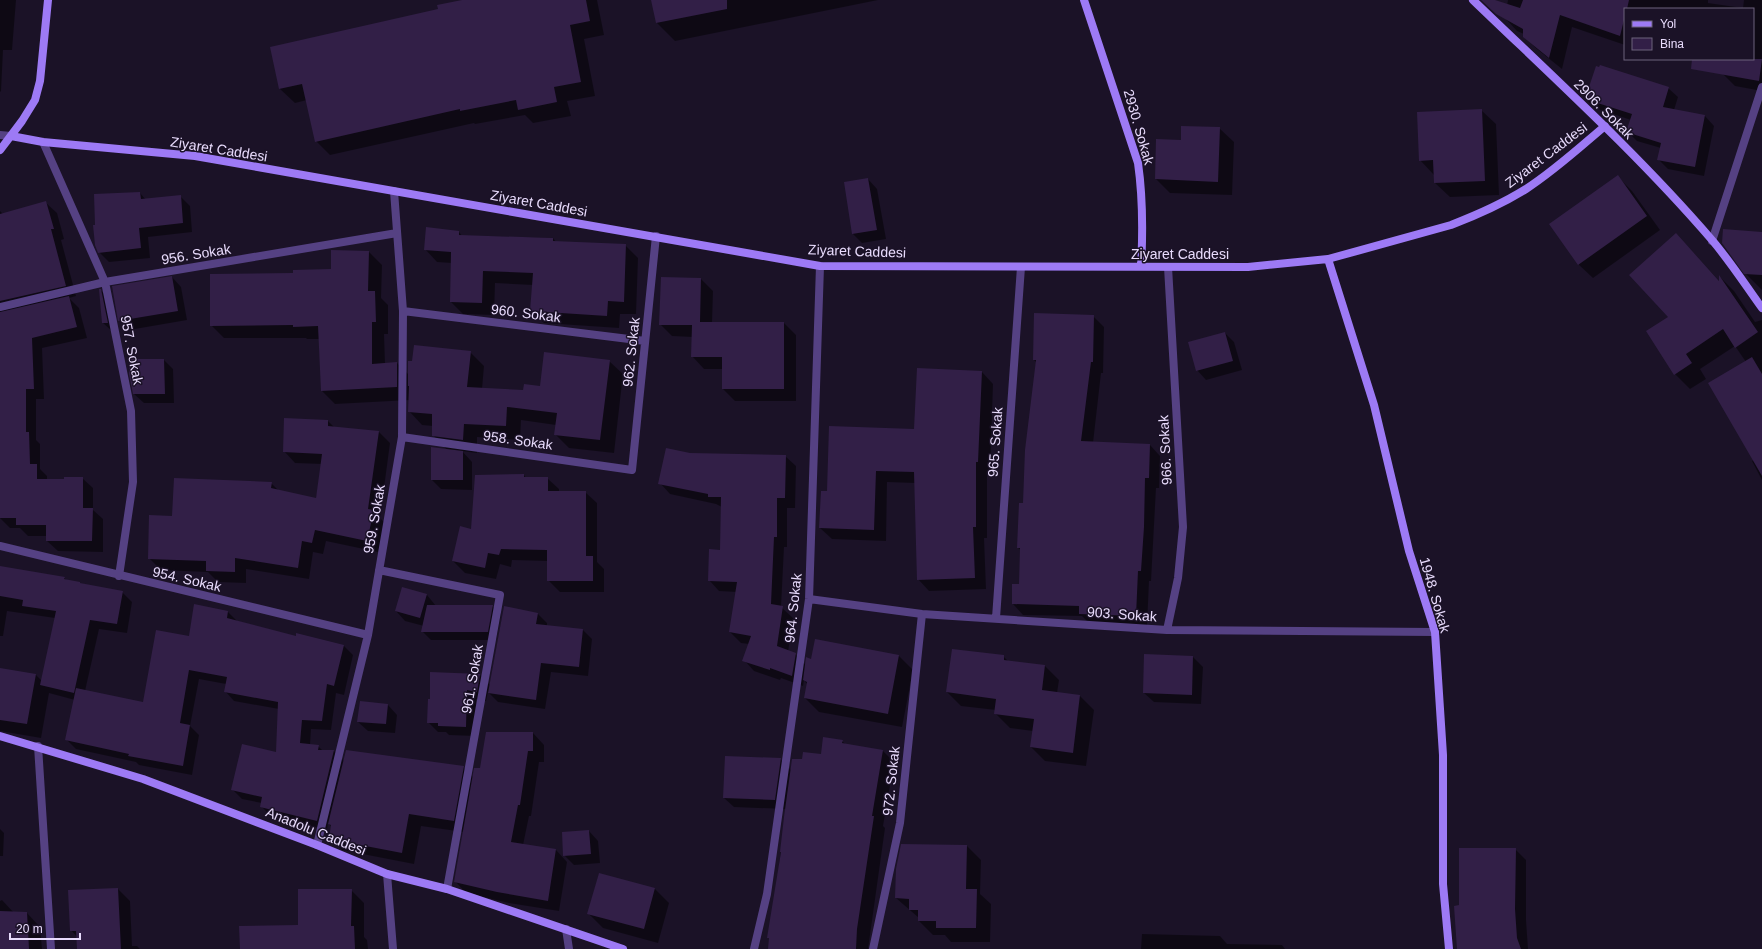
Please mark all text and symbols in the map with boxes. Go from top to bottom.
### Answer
legend [1624,8,1754,60]
text: Yol [1660,17,1676,31]
text: Bina [1660,37,1684,51]
street label: 2906. Sokak [1571,76,1638,143]
street label: 2930. Sokak [1121,87,1158,168]
street label: Ziyaret Caddesi [1502,119,1590,191]
street label: Ziyaret Caddesi [169,133,269,165]
street label: Ziyaret Caddesi [489,187,589,219]
street label: 956. Sokak [160,240,233,267]
street label: Ziyaret Caddesi [808,241,906,261]
street label: Ziyaret Caddesi [1131,246,1229,262]
street label: 960. Sokak [490,301,563,325]
street label: 957. Sokak [117,314,147,387]
street label: 962. Sokak [619,315,643,388]
street label: 965. Sokak [985,406,1005,478]
street label: 966. Sokak [1155,414,1175,485]
street label: 958. Sokak [482,427,555,453]
street label: 959. Sokak [360,482,388,555]
street label: 1948. Sokak [1417,555,1454,636]
street label: 954. Sokak [151,563,224,595]
street label: 964. Sokak [781,571,805,644]
street label: 903. Sokak [1086,604,1158,624]
street label: 961. Sokak [458,642,486,715]
street label: 972. Sokak [879,744,903,817]
street label: Anadolu Caddesi [264,804,368,858]
scale bar [10,915,80,941]
text: 20 m [16,922,43,936]

